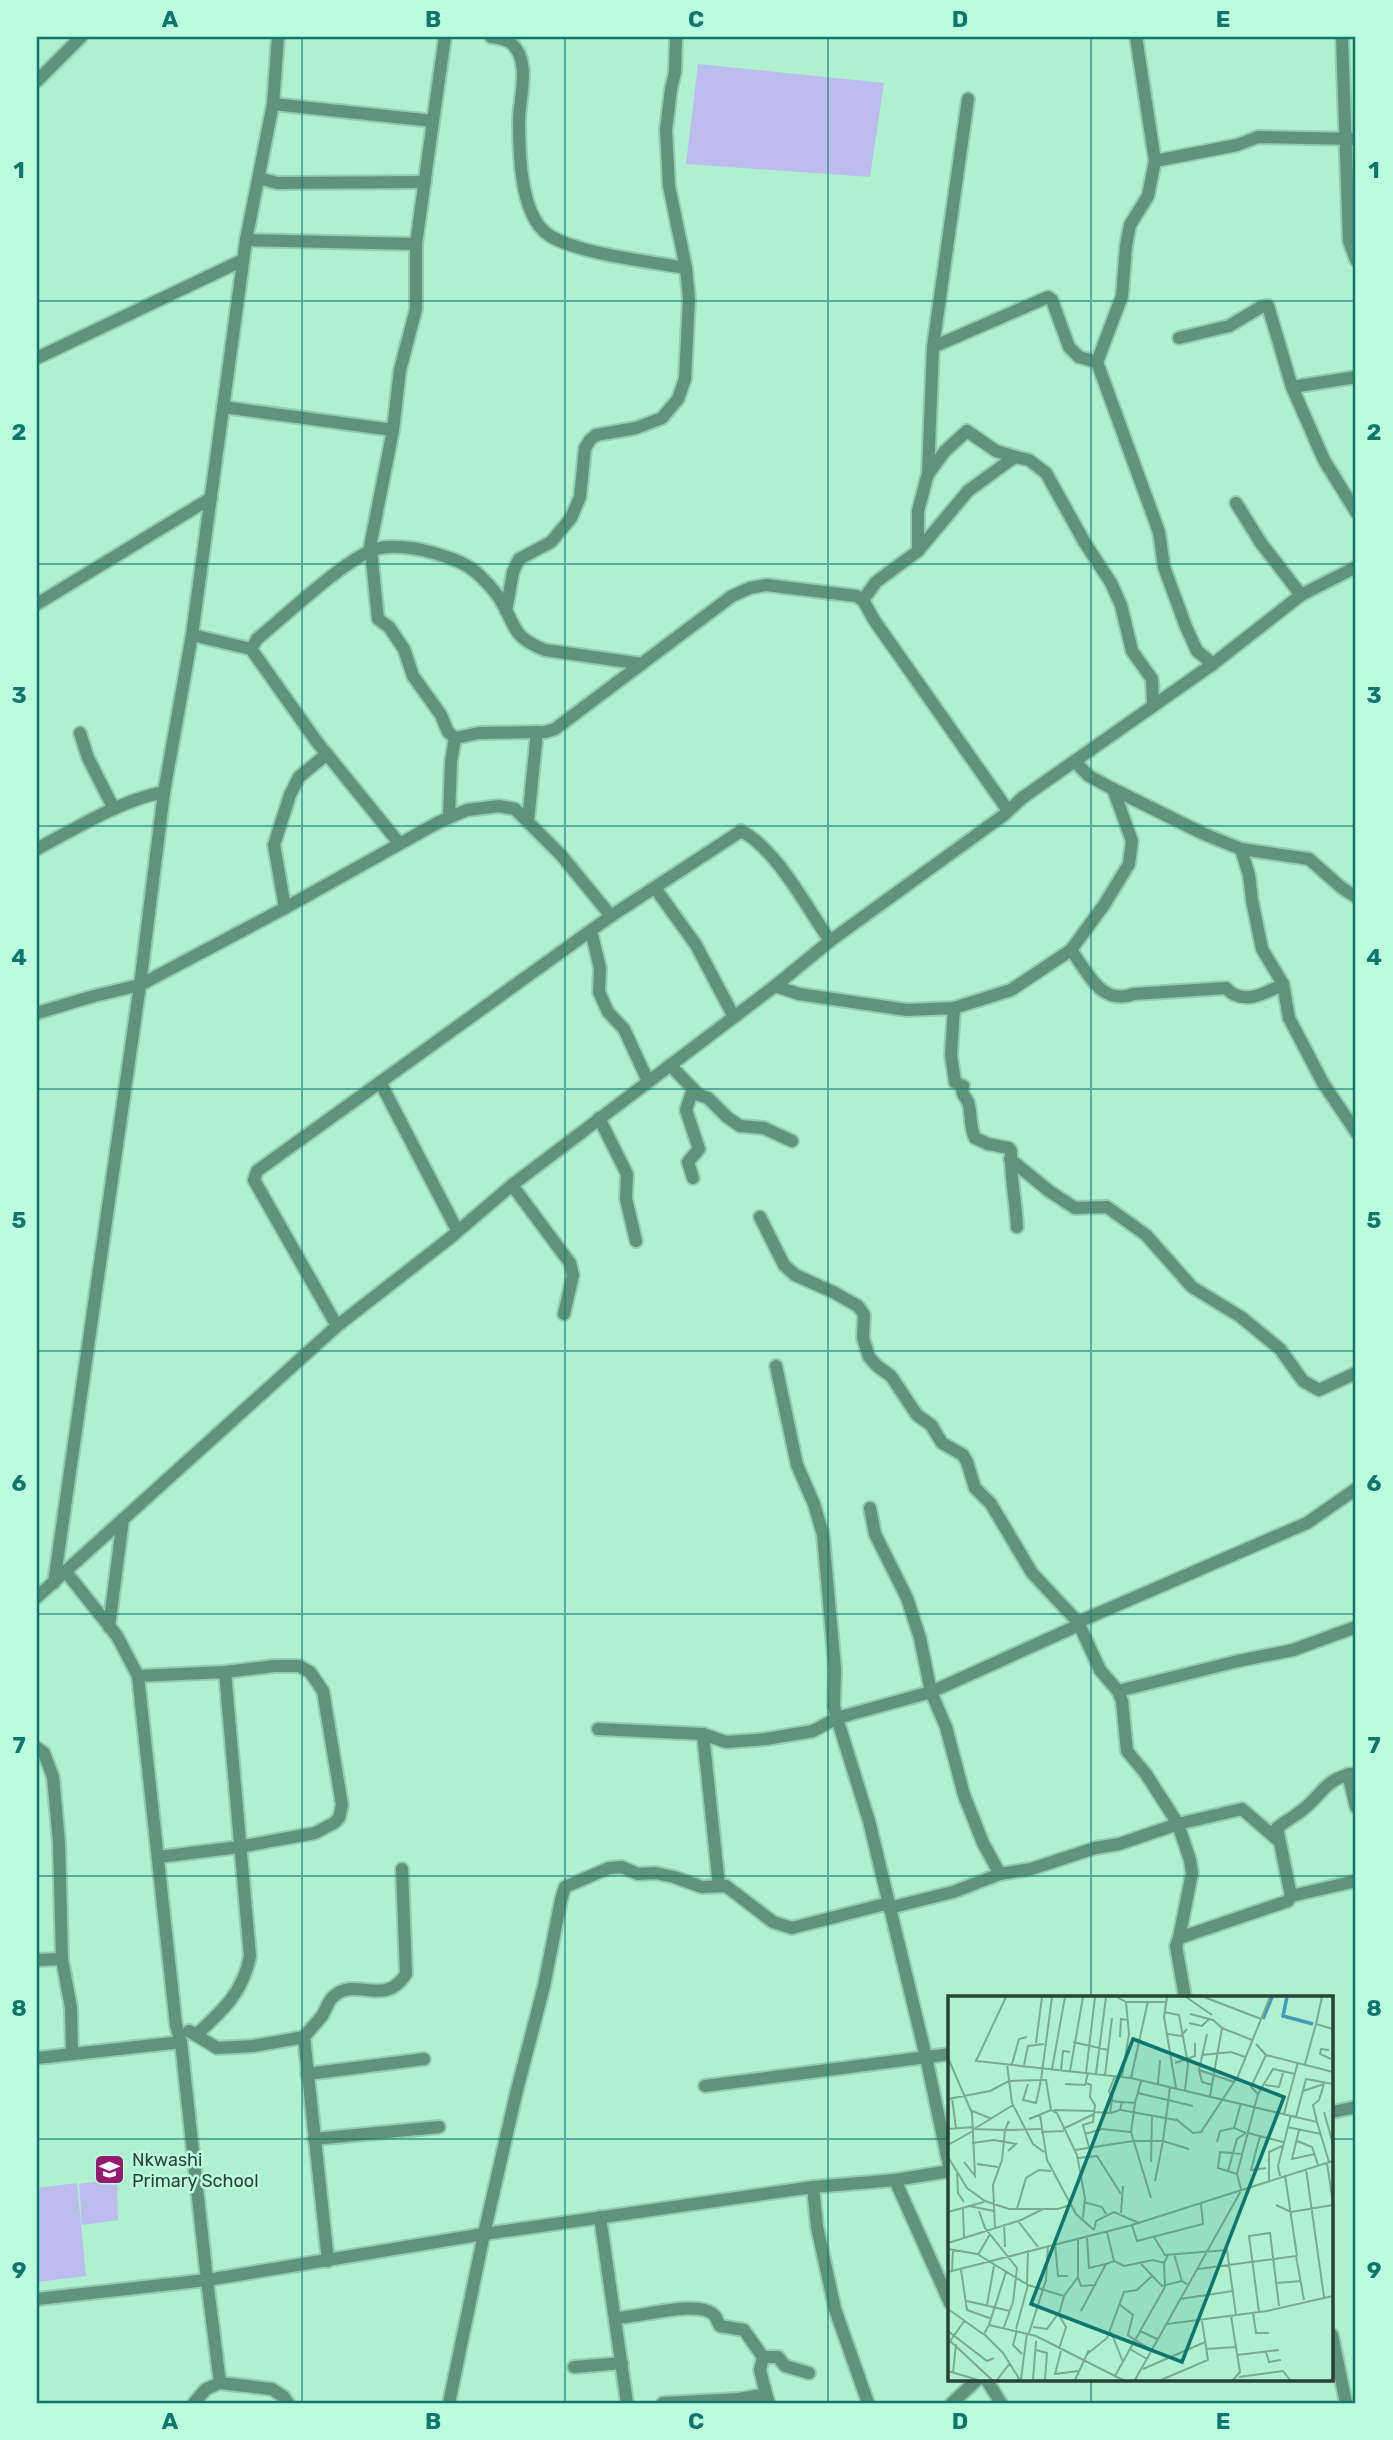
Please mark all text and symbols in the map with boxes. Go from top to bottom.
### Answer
text: A [162,5,179,33]
text: B [425,5,441,33]
text: C [688,5,704,33]
text: D [952,5,968,33]
text: E [1216,5,1230,33]
text: 1 [13,156,25,184]
text: 1 [1368,156,1380,184]
text: 2 [12,418,26,446]
text: 2 [1367,418,1381,446]
text: 3 [11,681,27,709]
text: 3 [1366,681,1382,709]
text: 4 [11,943,27,971]
text: 4 [1366,943,1382,971]
text: 5 [12,1206,27,1234]
text: 5 [1367,1206,1382,1234]
text: 6 [12,1469,27,1497]
text: 6 [1367,1469,1382,1497]
text: 7 [12,1731,26,1759]
text: 7 [1367,1731,1381,1759]
text: 8 [11,1994,27,2022]
text: 8 [1366,1994,1382,2022]
inset map [948,1996,1334,2380]
place label: Nkwashi Primary School [132,2149,259,2192]
school or university icon: Nkwashi Primary School [92,2153,126,2187]
text: 9 [12,2256,26,2284]
text: 9 [1367,2256,1381,2284]
text: A [162,2407,179,2435]
text: B [425,2407,441,2435]
text: C [688,2407,704,2435]
text: D [952,2407,968,2435]
text: E [1216,2407,1230,2435]

